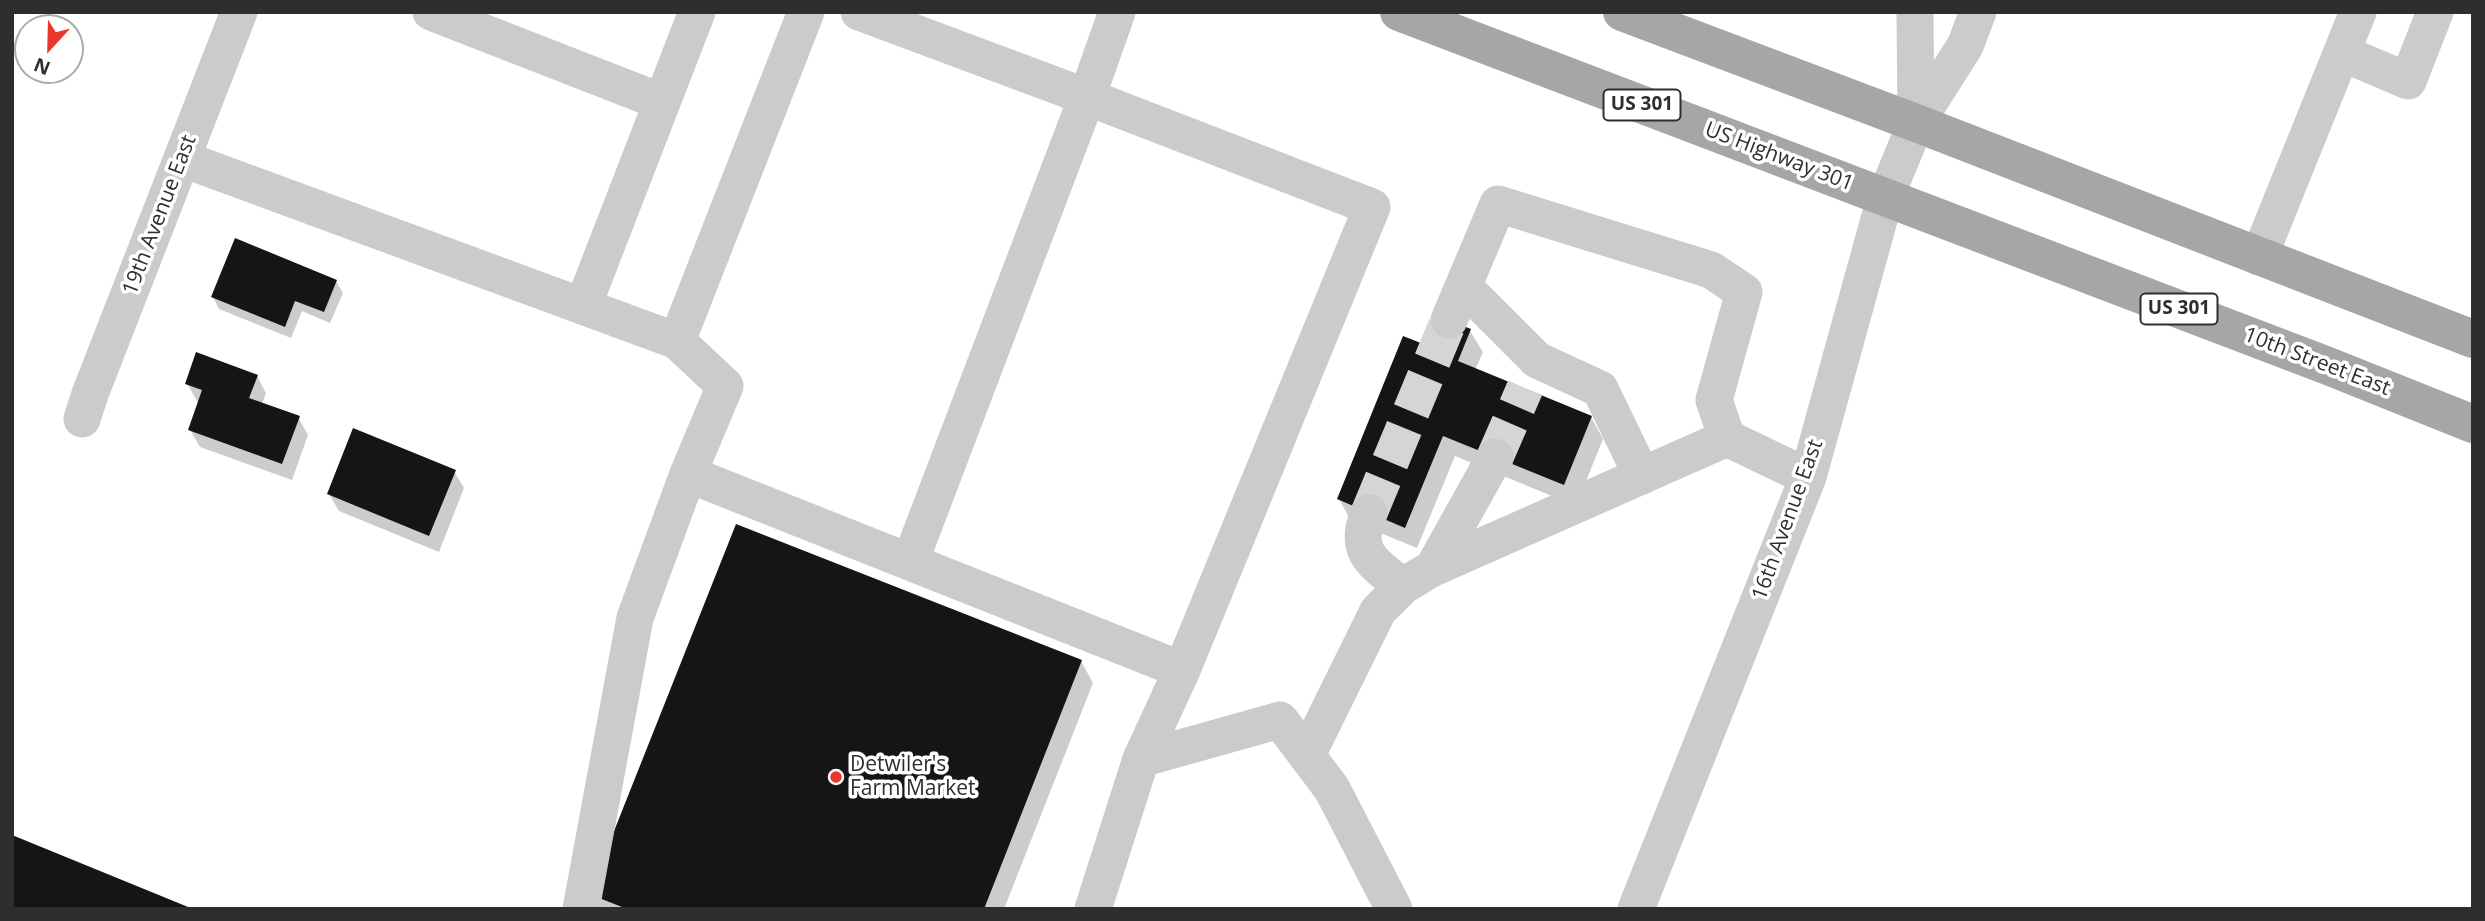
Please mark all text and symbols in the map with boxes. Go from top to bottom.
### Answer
north arrow [14,14,84,84]
text: N [30,52,54,82]
road number: US 301 [1604,90,1680,120]
street label: US Highway 301 [1701,117,1857,197]
street label: 19th Avenue East [118,131,202,299]
road number: US 301 [2140,294,2218,324]
street label: 10th Street East [2240,323,2394,401]
street label: 16th Avenue East [1747,436,1829,604]
place label: Detwiler's Farm Market [850,752,975,802]
marker: Detwiler's Farm Market [828,769,844,785]

